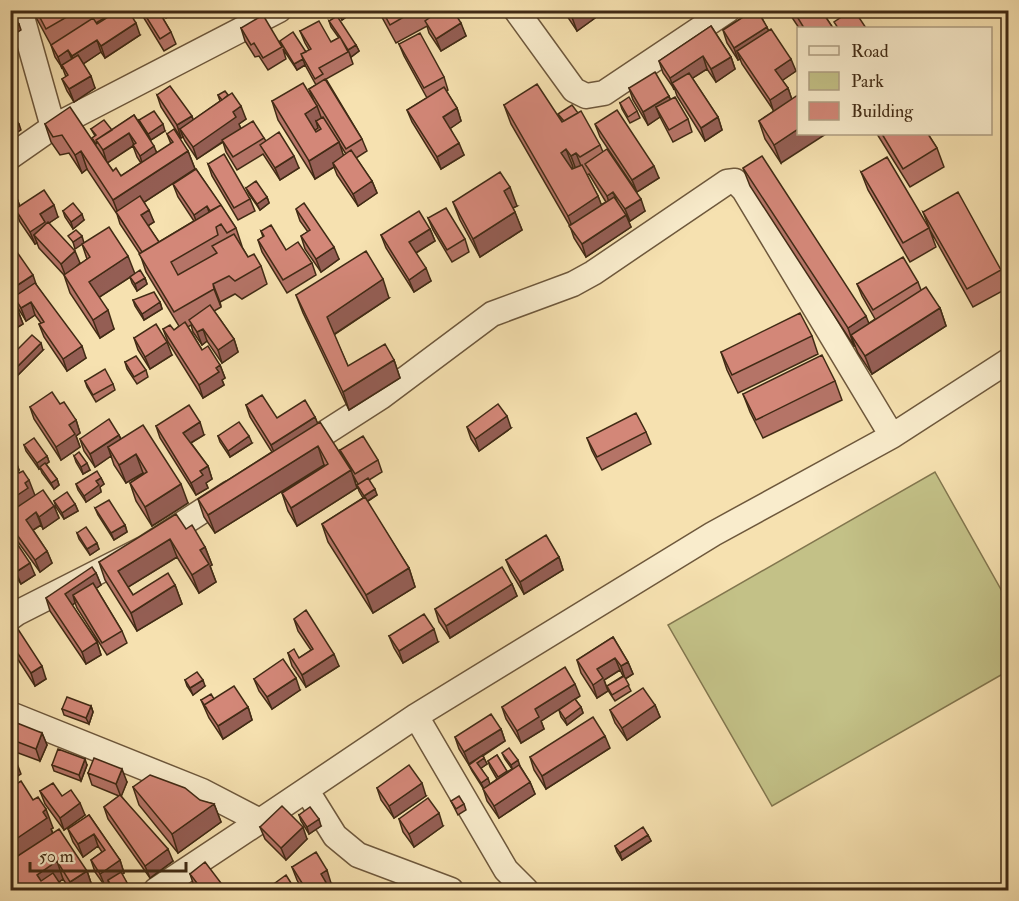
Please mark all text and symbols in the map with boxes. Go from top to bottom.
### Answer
legend [797,27,992,135]
text: Road [851,40,889,63]
text: Park [851,70,884,93]
text: Building [851,100,914,123]
scale bar [30,835,186,873]
text: 50 m [39,845,74,868]

